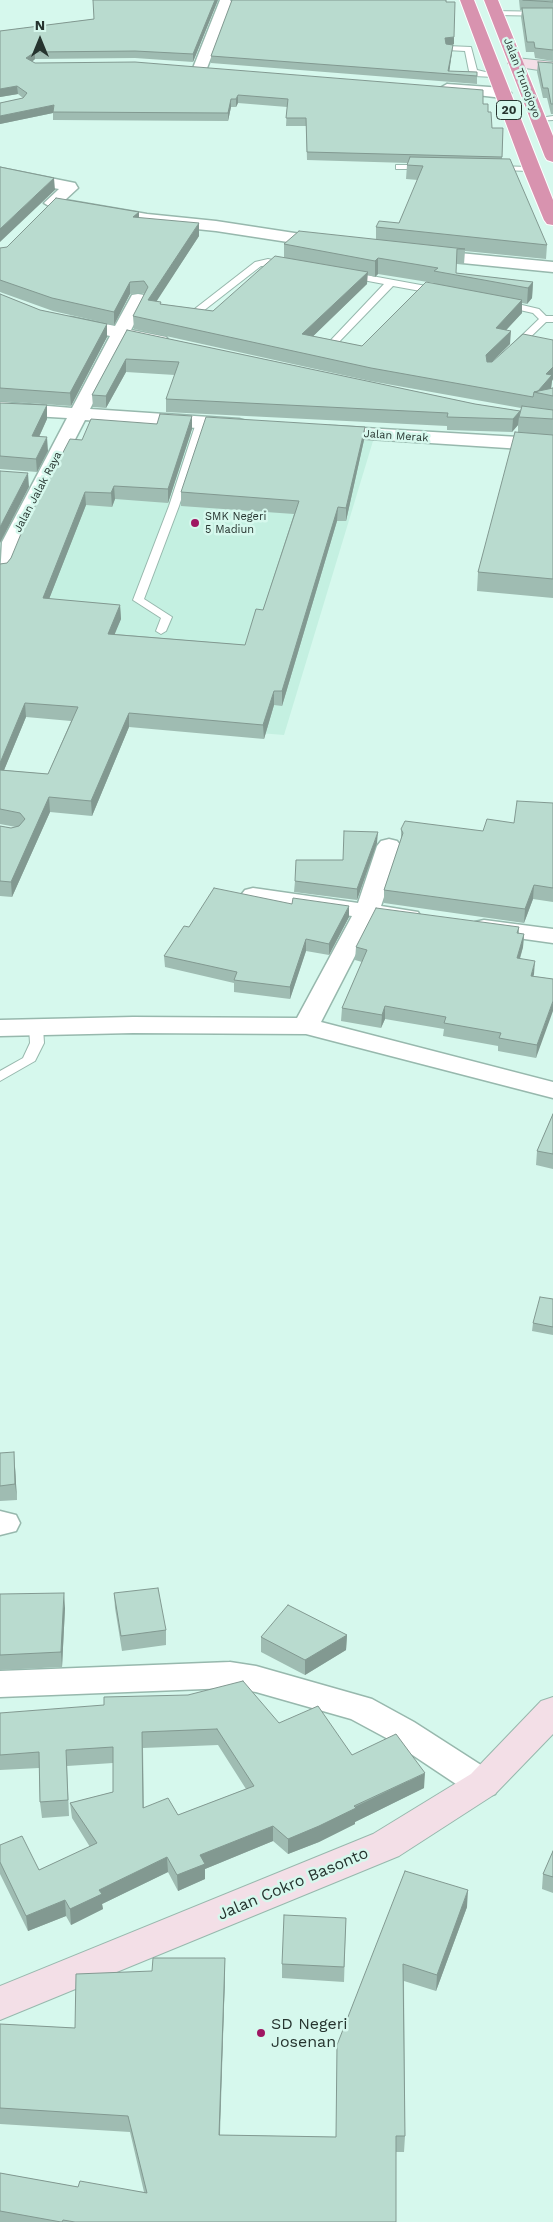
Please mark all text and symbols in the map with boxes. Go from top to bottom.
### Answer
north arrow [15,15,65,65]
text: N [35,17,45,33]
street label: Jalan Trunojoyo [501,36,543,120]
road number: 20 [496,100,522,120]
street label: Jalan Merak [363,427,429,445]
street label: Jalan Jalak Raya [11,450,65,534]
place label: SMK Negeri 5 Madiun [205,510,266,536]
marker: SMK Negeri 5 Madiun [189,517,201,529]
street label: Jalan Cokro Basonto [215,1844,371,1924]
place label: SD Negeri Josenan [271,2014,348,2052]
marker: SD Negeri Josenan [255,2027,267,2039]

